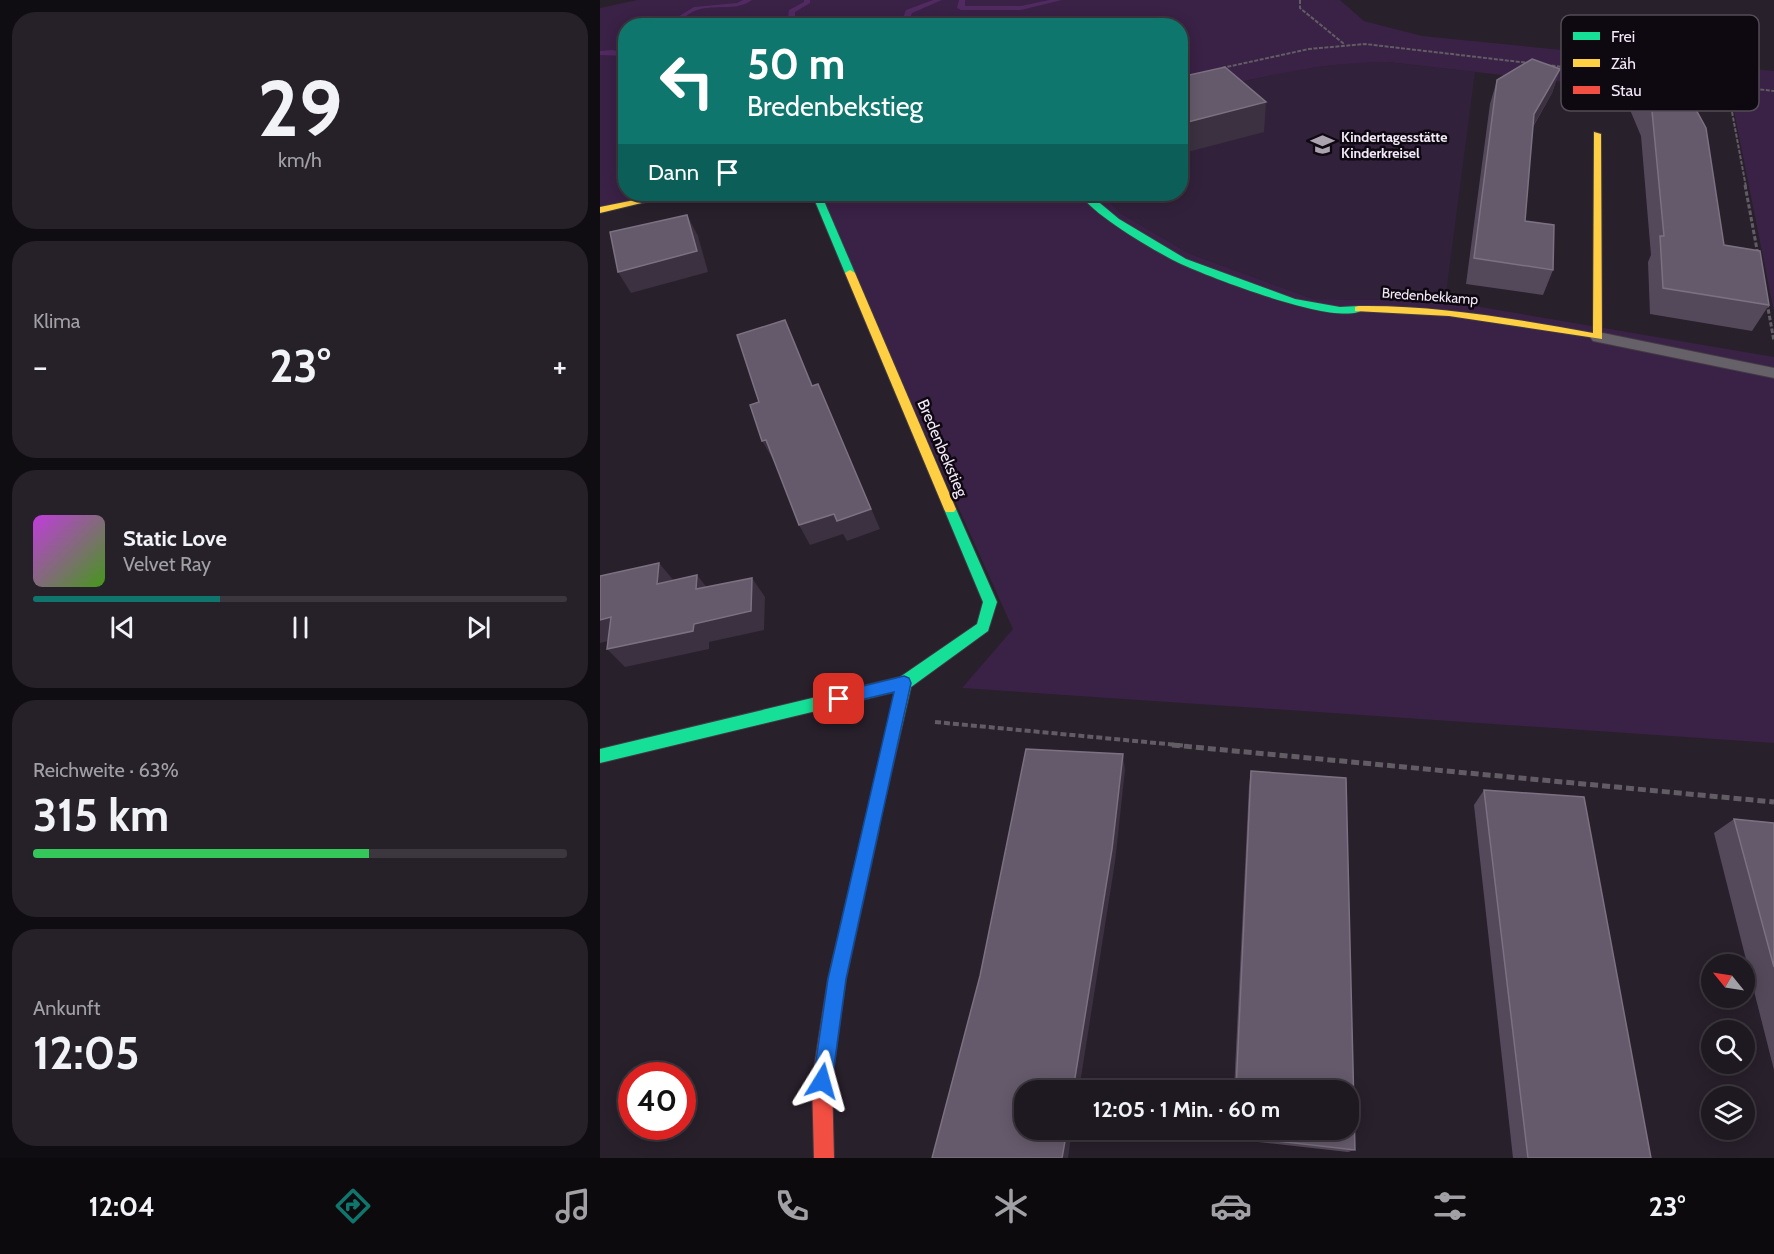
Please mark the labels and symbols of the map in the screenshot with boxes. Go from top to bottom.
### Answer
legend [1561,15,1759,111]
text: Frei [1611,27,1635,46]
text: Zäh [1611,54,1636,73]
text: Stau [1611,81,1642,100]
place label: Kindertagesstätte Kinderkreisel [1341,128,1447,162]
school or university icon: Kindertagesstätte Kinderkreisel [1310,132,1336,158]
street label: Bredenbekkamp [1381,284,1479,308]
street label: Bredenbekstieg [913,396,972,501]
pin [813,673,864,724]
north arrow [1701,954,1755,1008]
position arrow [790,1049,854,1113]
speed limit sign: 40 [618,1062,696,1140]

